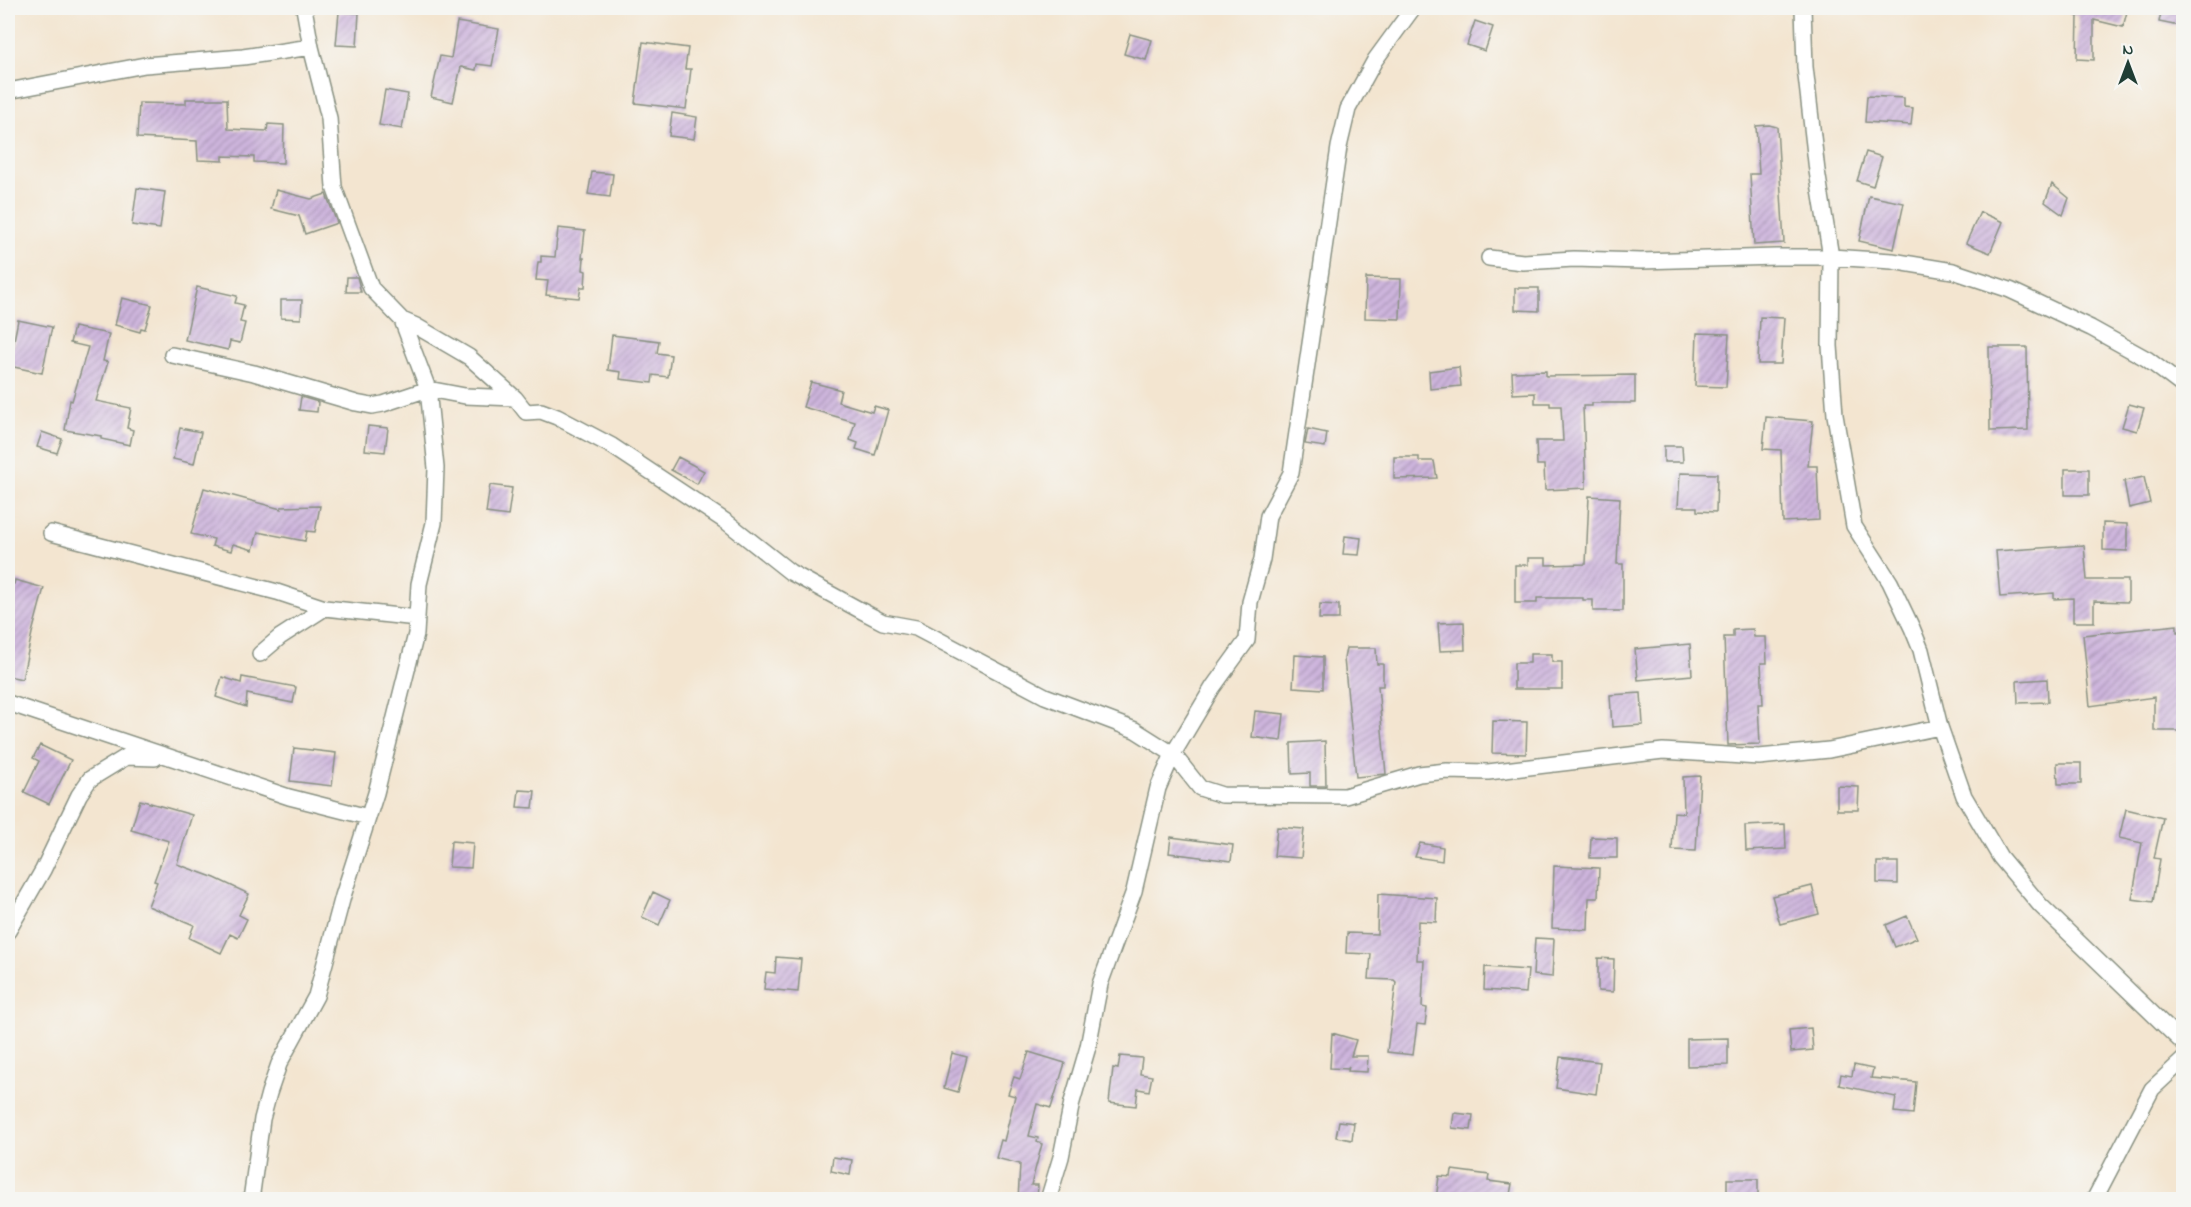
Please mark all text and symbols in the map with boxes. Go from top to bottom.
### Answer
north arrow [2098,33,2158,93]
text: N [2123,38,2134,62]

